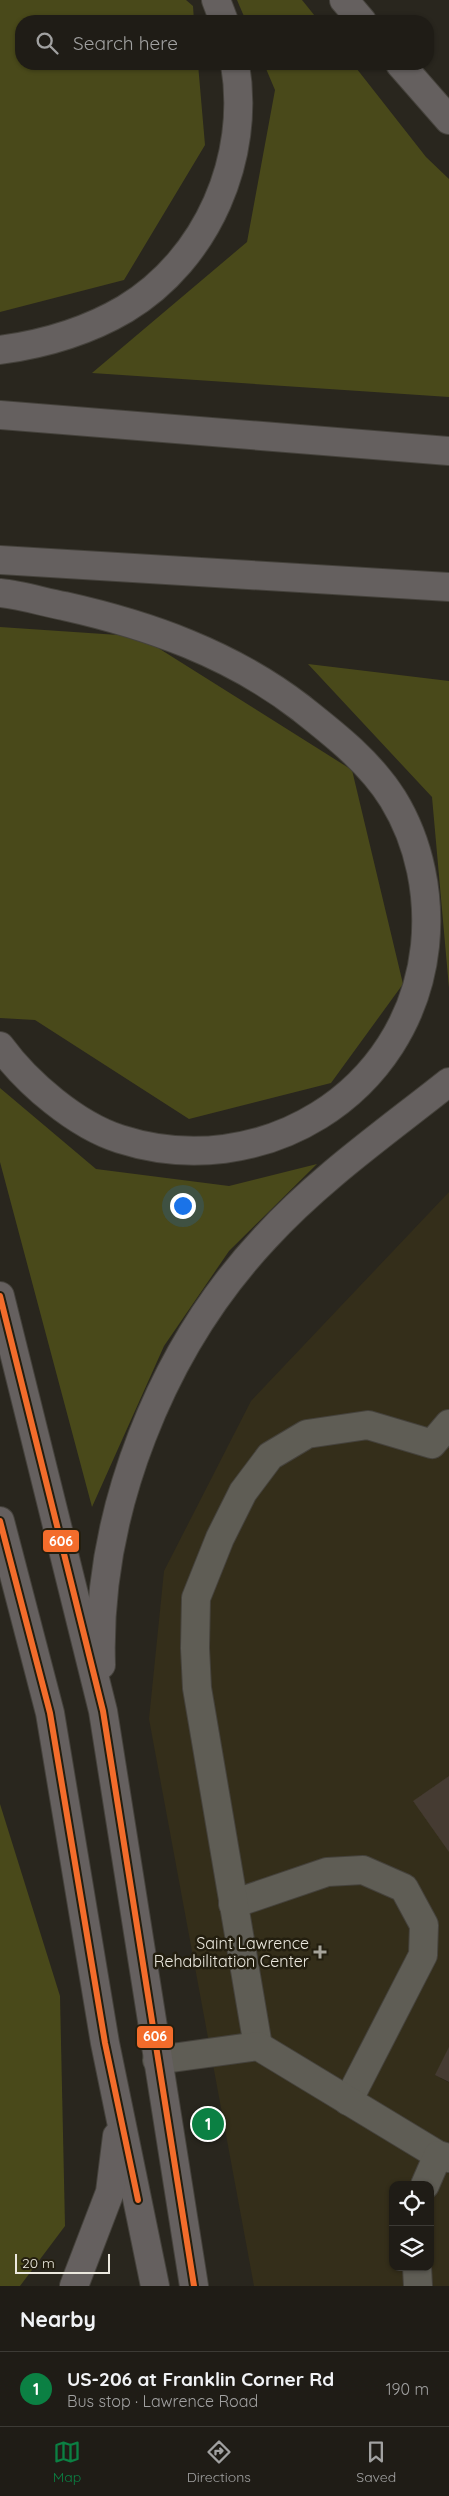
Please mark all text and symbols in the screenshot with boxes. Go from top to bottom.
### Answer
search box [15,15,434,70]
icon: search [33,29,61,57]
text: Search here [73,31,178,55]
your location [170,1193,196,1219]
line badge: 606 [42,1529,80,1553]
text: 606 [49,1532,73,1550]
place label: Saint Lawrence Rehabilitation Center [154,1933,309,1971]
marker: Saint Lawrence Rehabilitation Center [313,1945,327,1959]
line badge: 606 [136,2025,174,2049]
text: 606 [143,2027,167,2045]
pin: 1 [192,2105,224,2143]
map controls [389,2181,434,2271]
button: locate [389,2181,434,2226]
button: layers [389,2226,434,2271]
scale bar [15,2251,110,2274]
text: 20 m [22,2254,55,2272]
text: Nearby [20,2306,96,2332]
text: US-206 at Franklin Corner Rd [67,2367,334,2391]
text: 1 [33,2379,39,2399]
text: 190 m [386,2379,429,2399]
text: Bus stop · Lawrence Road [67,2391,258,2411]
tab: Map [53,2438,81,2486]
tab: Directions [187,2438,251,2486]
tab: Saved [356,2438,396,2486]

